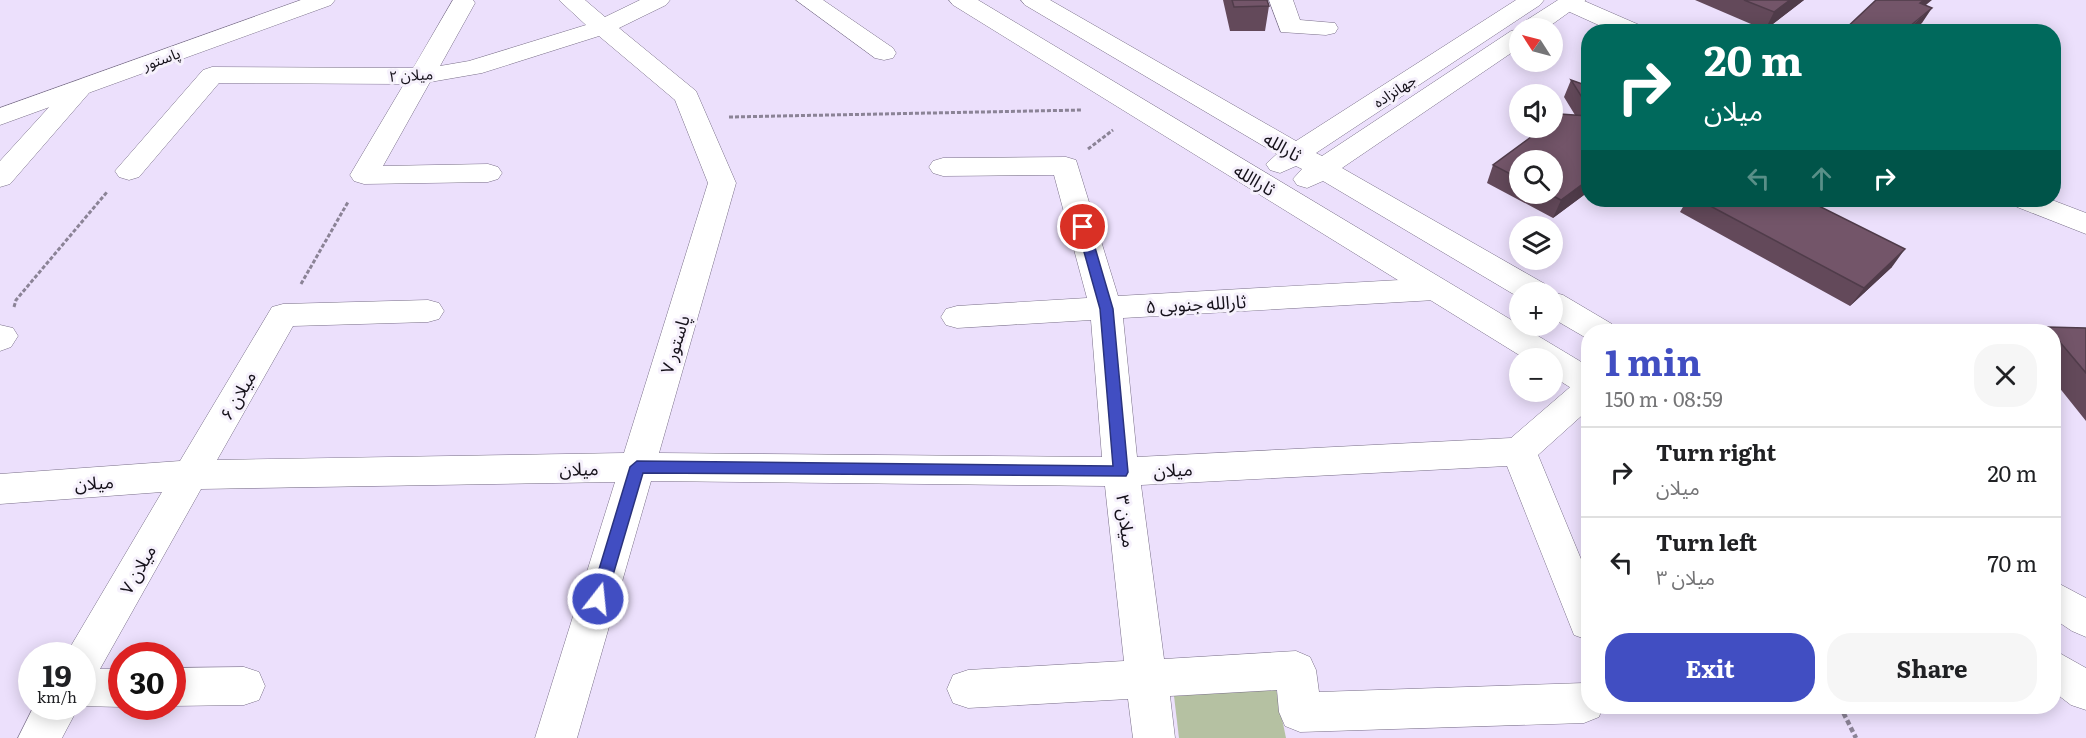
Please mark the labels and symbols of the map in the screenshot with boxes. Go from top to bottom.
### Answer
north arrow [1509,18,1563,72]
street label: پاستور [138,41,183,76]
street label: میلان ۲ [388,61,434,87]
street label: جهانزاده [1368,67,1420,113]
street label: ثارالله [1259,124,1307,168]
street label: ثاراالله [1229,156,1281,202]
pin [1057,201,1108,252]
street label: ثارالله جنوبی ۵ [1145,287,1247,319]
street label: پاستور ۷ [652,311,696,377]
street label: میلان ۶ [212,365,262,425]
street label: میلان [559,454,599,482]
street label: میلان [1153,454,1193,484]
street label: میلان [73,467,115,497]
street label: میلان ۳ [1110,493,1144,549]
street label: میلان ۷ [112,539,162,599]
position arrow [566,567,630,631]
speed limit sign: 30 [108,642,186,720]

